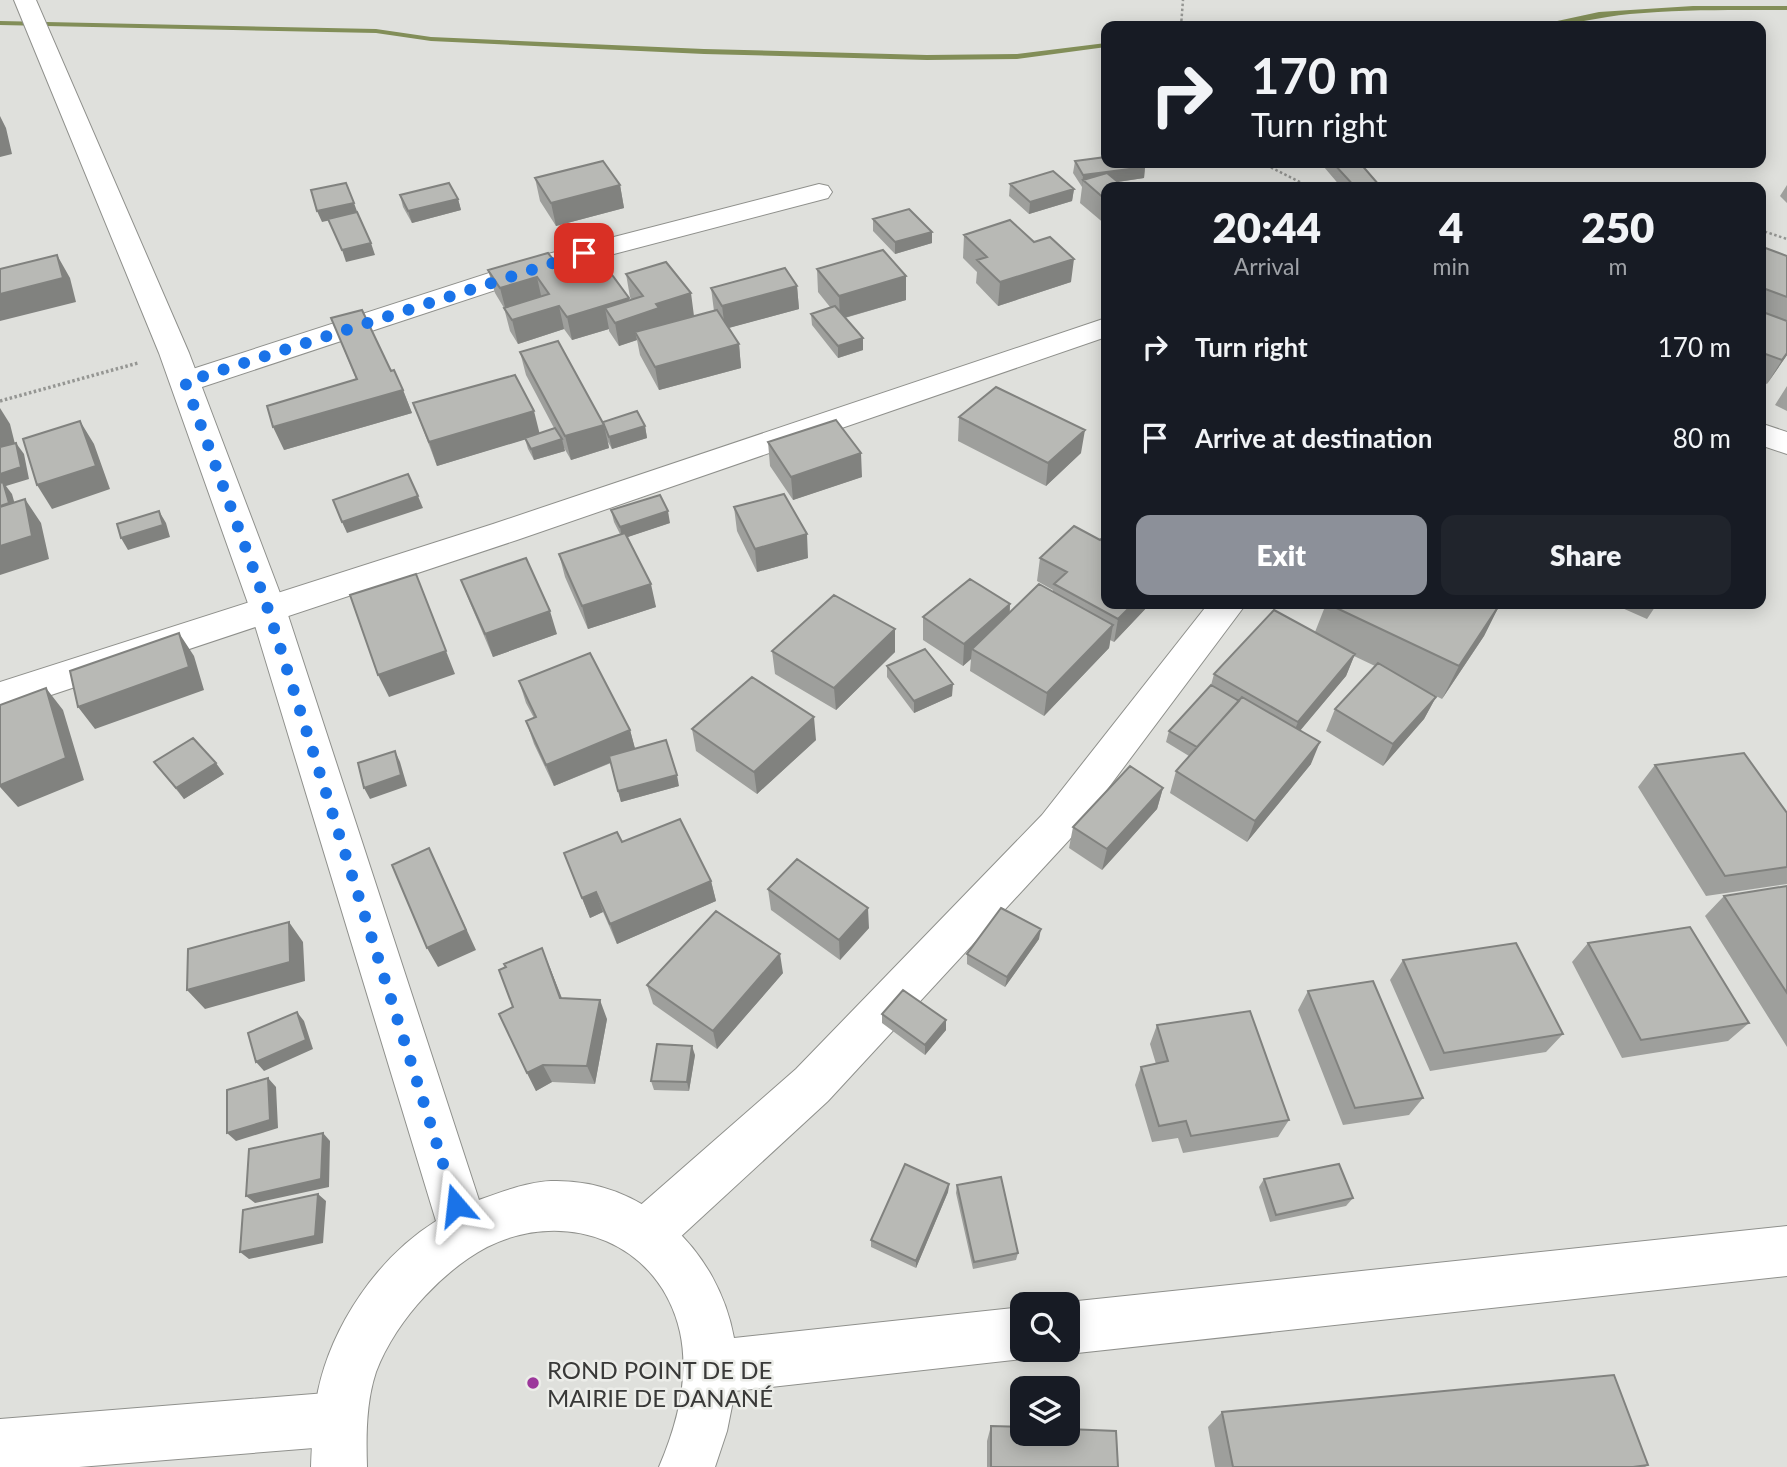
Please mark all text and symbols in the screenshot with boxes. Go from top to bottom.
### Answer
text: 170 m [1251,46,1389,104]
icon: right [1136,49,1227,140]
text: Turn right [1251,105,1387,144]
text: 20:44 [1213,202,1321,252]
text: 4 [1439,202,1463,252]
text: 250 [1581,202,1654,252]
pin [554,223,614,283]
icon: arrive [565,234,603,272]
text: Arrival [1234,252,1300,280]
text: min [1433,252,1470,280]
text: m [1608,252,1627,280]
icon: right [1136,328,1174,366]
text: Turn right [1195,331,1308,363]
text: 170 m [1658,331,1731,363]
icon: arrive [1136,419,1174,457]
text: Arrive at destination [1195,422,1432,454]
text: 80 m [1673,422,1731,454]
button: Exit [1136,515,1427,595]
button: Share [1441,515,1731,595]
position arrow [419,1168,493,1242]
map controls [1010,1292,1080,1446]
button: search [1010,1292,1080,1362]
place label: ROND POINT DE DE MAIRIE DE DANANÉ [547,1355,773,1412]
marker: ROND POINT DE DE MAIRIE DE DANANÉ [525,1375,541,1391]
button: layers [1010,1376,1080,1446]

